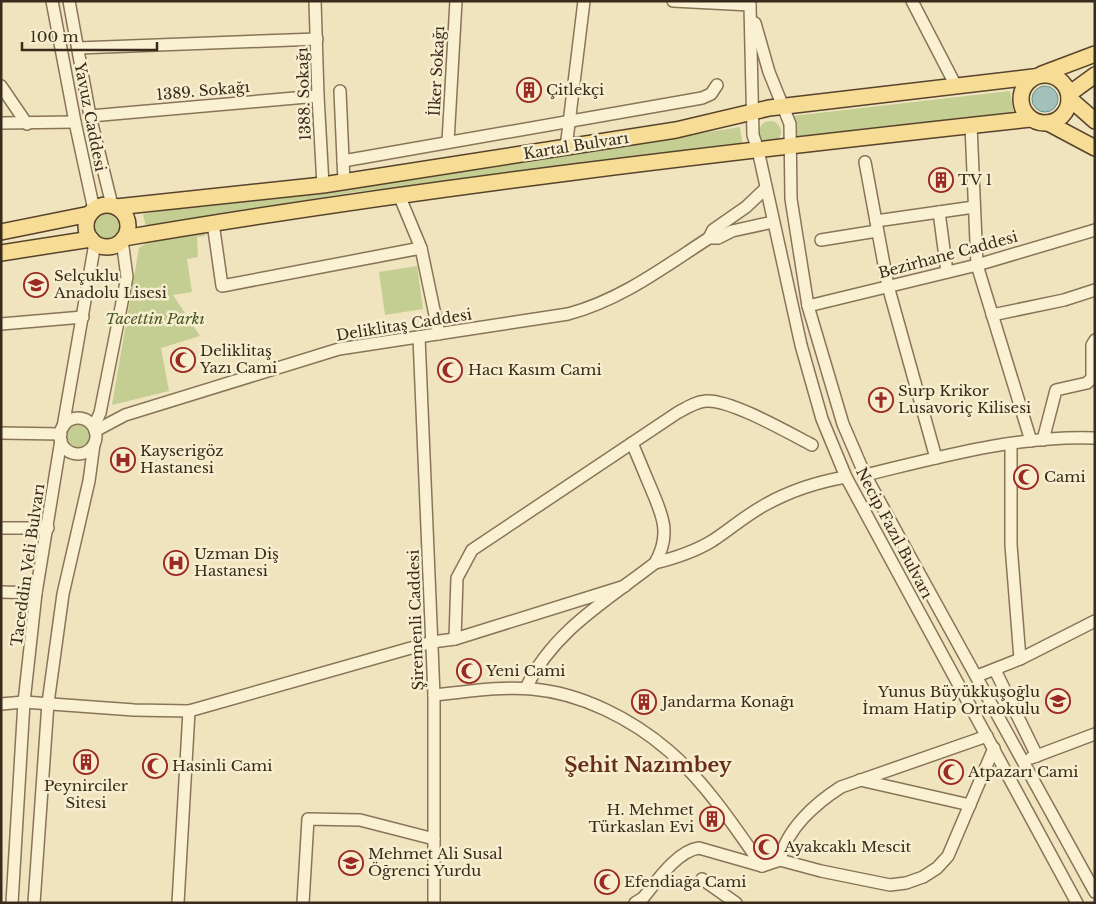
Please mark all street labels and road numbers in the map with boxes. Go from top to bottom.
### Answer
street label: İlker Sokağı [425,25,448,117]
street label: 1388. Sokağı [292,47,315,141]
street label: Yavuz Caddesi [70,60,110,173]
street label: 1389. Sokağı [155,77,250,104]
street label: Kartal Bulvarı [522,128,630,163]
street label: Bezirhane Caddesi [876,227,1020,282]
street label: Deliklitaş Caddesi [335,304,473,345]
street label: Necip Fazıl Bulvarı [852,464,937,602]
street label: Taceddin Veli Bulvarı [7,482,48,647]
street label: Şiremenli Caddesi [404,549,427,691]

